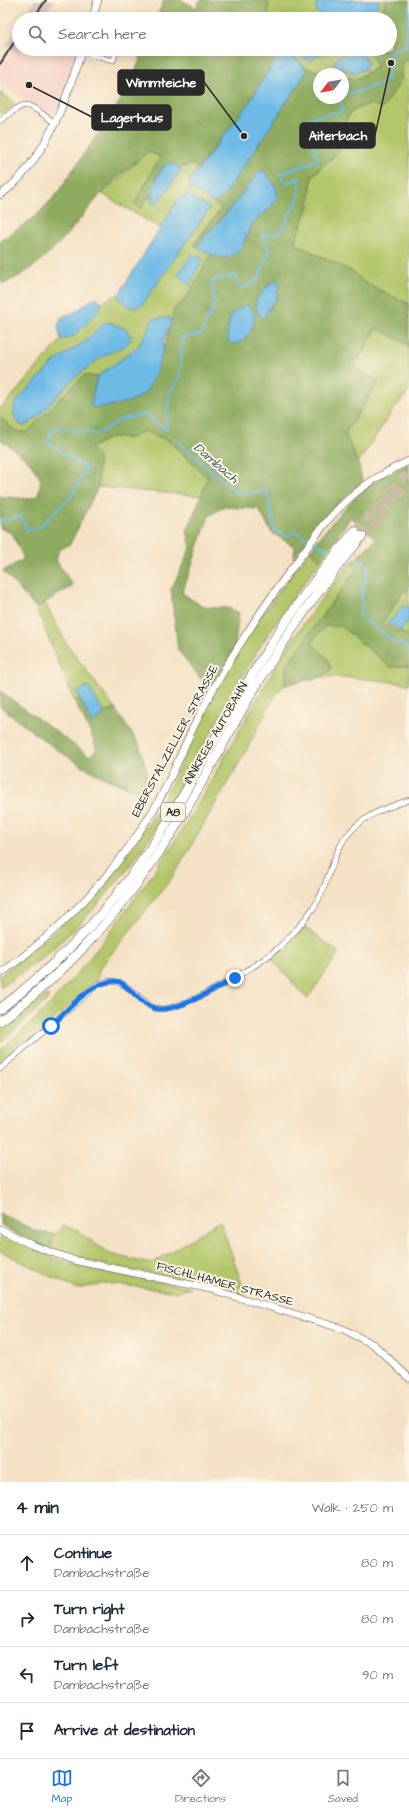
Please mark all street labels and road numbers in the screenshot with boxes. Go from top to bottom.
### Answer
street label: EBERSTALZELLER STRASSE [128,662,222,820]
street label: INNKREIS AUTOBAHN [180,679,252,787]
road number: A8 [161,803,185,821]
street label: FISCHLHAMER STRASSE [155,1258,295,1310]

